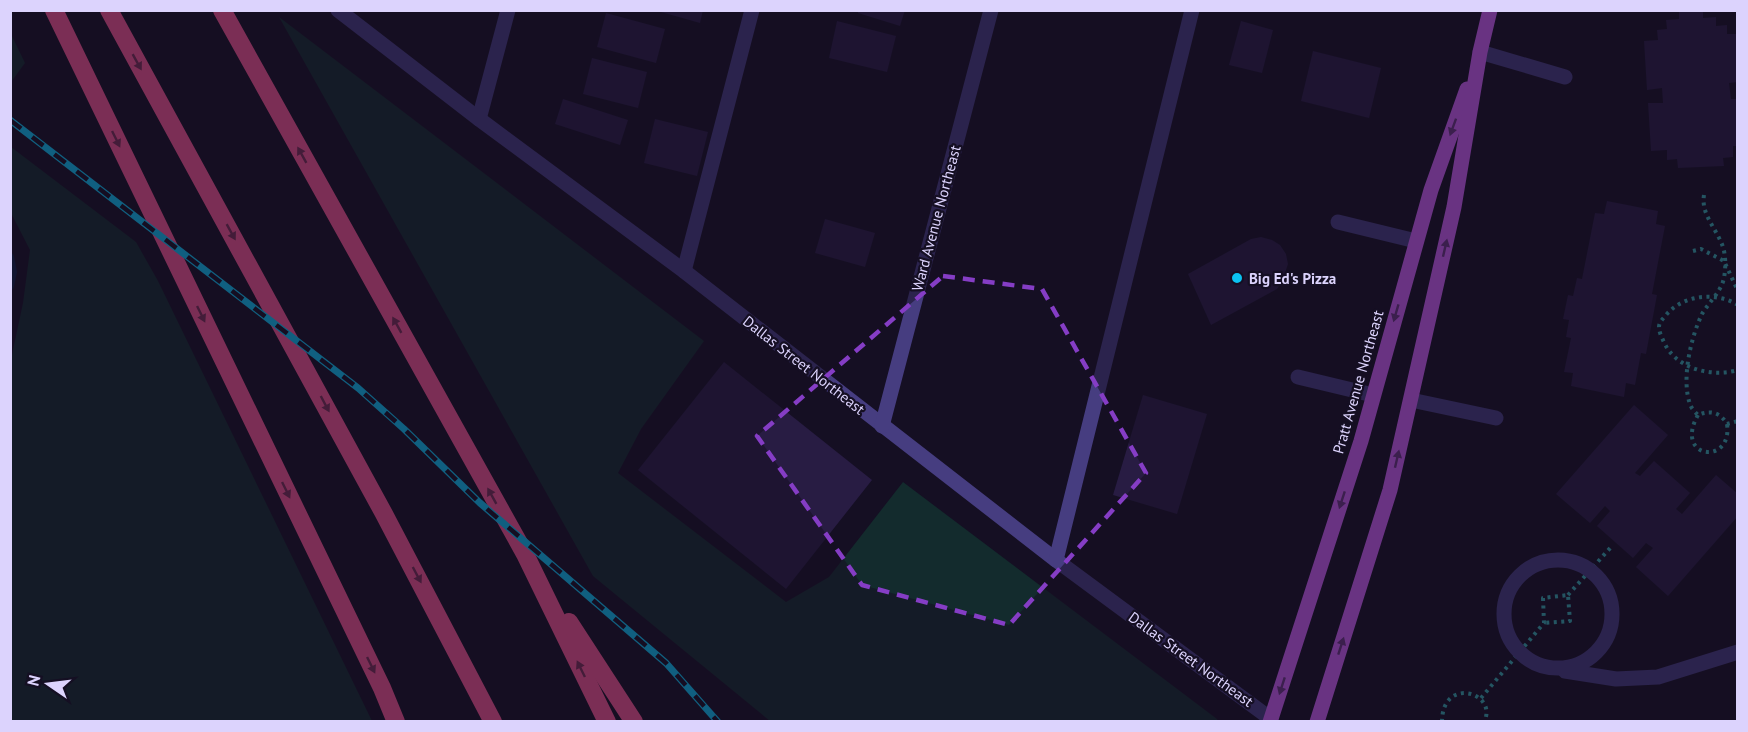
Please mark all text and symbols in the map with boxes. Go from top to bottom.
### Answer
one-way arrow [132,54,142,71]
one-way arrow [1448,118,1458,136]
one-way arrow [111,130,121,147]
street label: Ward Avenue Northeast [907,143,965,293]
one-way arrow [297,146,307,163]
one-way arrow [226,224,236,241]
one-way arrow [1440,239,1450,258]
place label: Big Ed's Pizza [1249,269,1336,288]
marker: Big Ed's Pizza [1230,271,1244,285]
one-way arrow [1391,304,1401,322]
one-way arrow [196,306,205,323]
street label: Pratt Avenue Northeast [1328,308,1388,456]
street label: Dallas Street Northeast [739,311,869,419]
one-way arrow [392,316,402,333]
one-way arrow [320,395,330,412]
one-way arrow [1393,450,1403,468]
one-way arrow [280,481,290,499]
one-way arrow [486,488,497,504]
one-way arrow [1337,491,1346,509]
one-way arrow [412,567,422,584]
street label: Dallas Street Northeast [1125,607,1257,711]
one-way arrow [1337,637,1346,655]
north arrow [18,654,78,714]
one-way arrow [366,657,375,674]
one-way arrow [576,660,586,677]
text: N [22,673,44,688]
one-way arrow [1276,677,1286,695]

